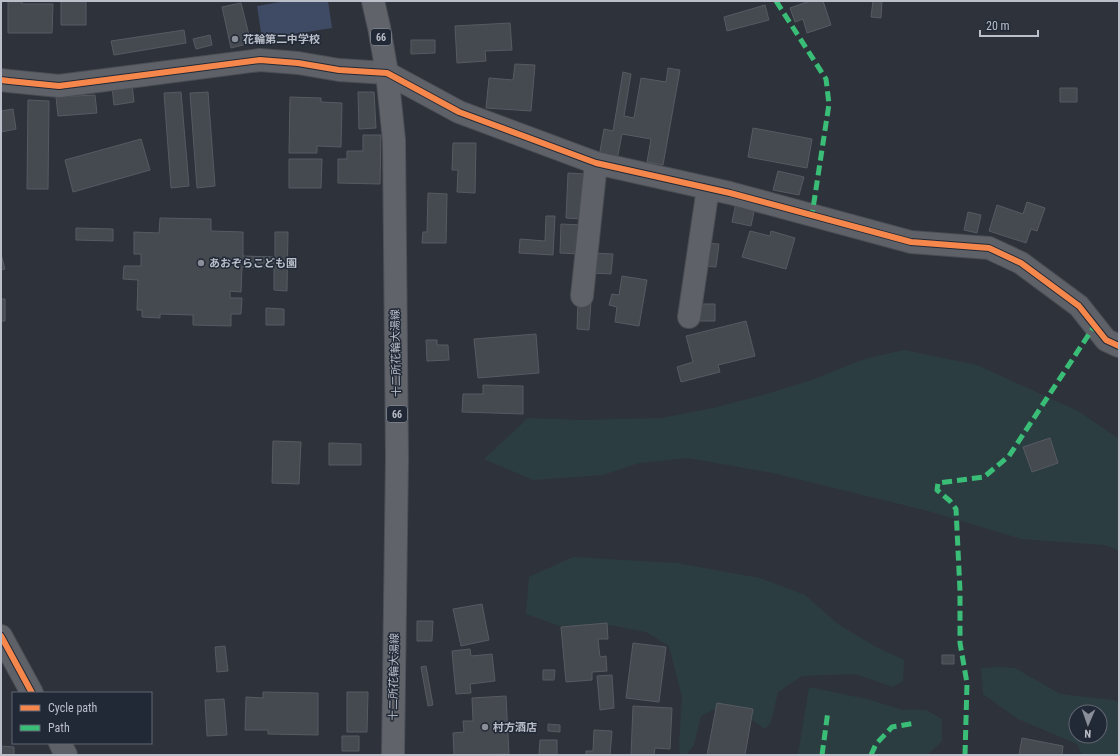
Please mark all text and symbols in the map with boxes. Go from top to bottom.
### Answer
scale bar [980,12,1038,38]
text: 20 m [986,19,1010,33]
road number: 66 [371,29,391,45]
place label: 花輪第二中学校 [243,33,320,46]
marker: 花輪第二中学校 [230,34,240,44]
place label: あおぞらこども園 [209,257,297,270]
marker: あおぞらこども園 [196,258,206,268]
street label: 十二所花輪大湯線 [389,309,403,397]
road number: 66 [387,406,407,422]
street label: 十二所花輪大湯線 [387,633,401,721]
legend [12,692,152,744]
text: Cycle path [48,701,98,715]
north arrow [1068,704,1108,744]
text: Path [48,721,70,735]
place label: 村方酒店 [493,721,537,734]
marker: 村方酒店 [480,722,490,732]
text: N [1084,727,1091,740]

